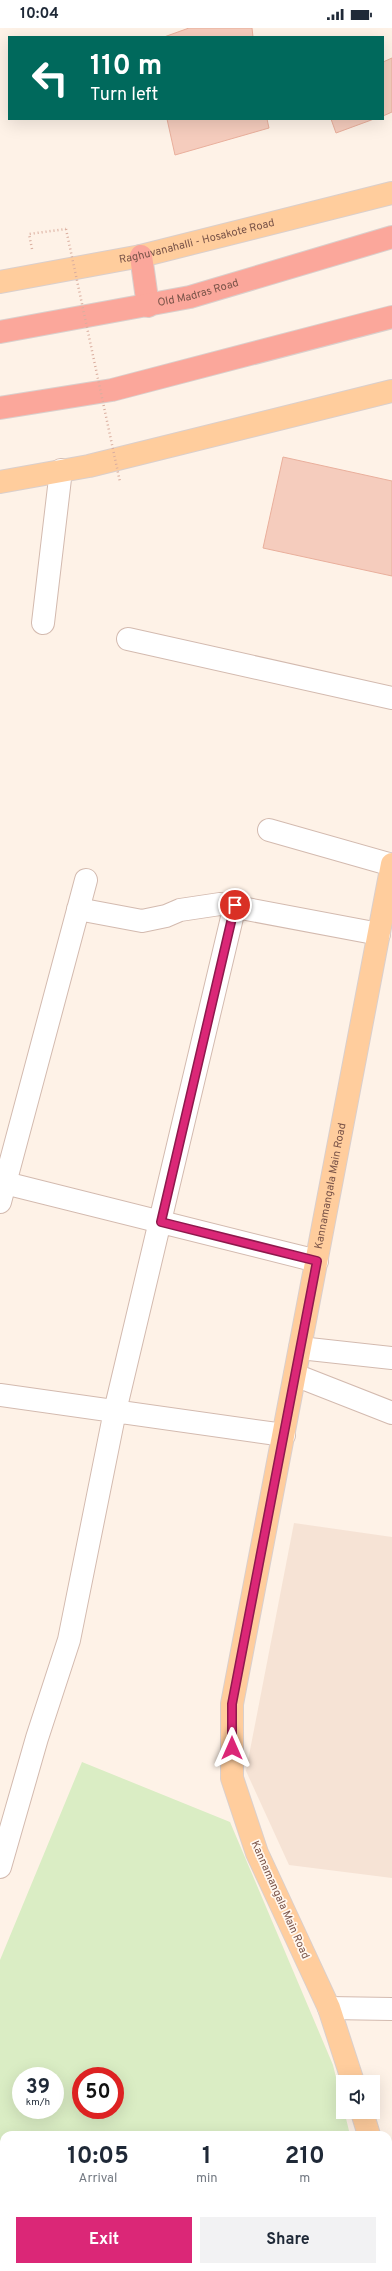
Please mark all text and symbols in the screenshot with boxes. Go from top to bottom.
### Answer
text: 10:04 [20,5,59,24]
text: 110 m [90,49,162,85]
icon: left [24,52,76,104]
text: Turn left [90,84,158,107]
street label: Raghuvanahalli - Hosakote Road [118,216,276,267]
street label: Old Madras Road [156,276,240,310]
pin [218,888,252,922]
icon: arrive [224,894,246,916]
street label: Kannamangala Main Road [312,1122,350,1250]
position arrow [211,1727,253,1769]
street label: Kannamangala Main Road [248,1839,312,1961]
speed limit sign: 50 [72,2067,124,2119]
text: 39 [26,2075,50,2101]
map controls [336,2075,380,2119]
button: sound [336,2075,380,2119]
text: km/h [26,2096,50,2109]
text: 10:05 [67,2142,129,2172]
text: 1 [202,2142,212,2172]
text: 210 [285,2142,325,2172]
text: Arrival [79,2171,117,2187]
text: min [196,2171,218,2187]
text: m [299,2171,310,2187]
button: Exit [16,2217,192,2263]
button: Share [200,2217,376,2263]

